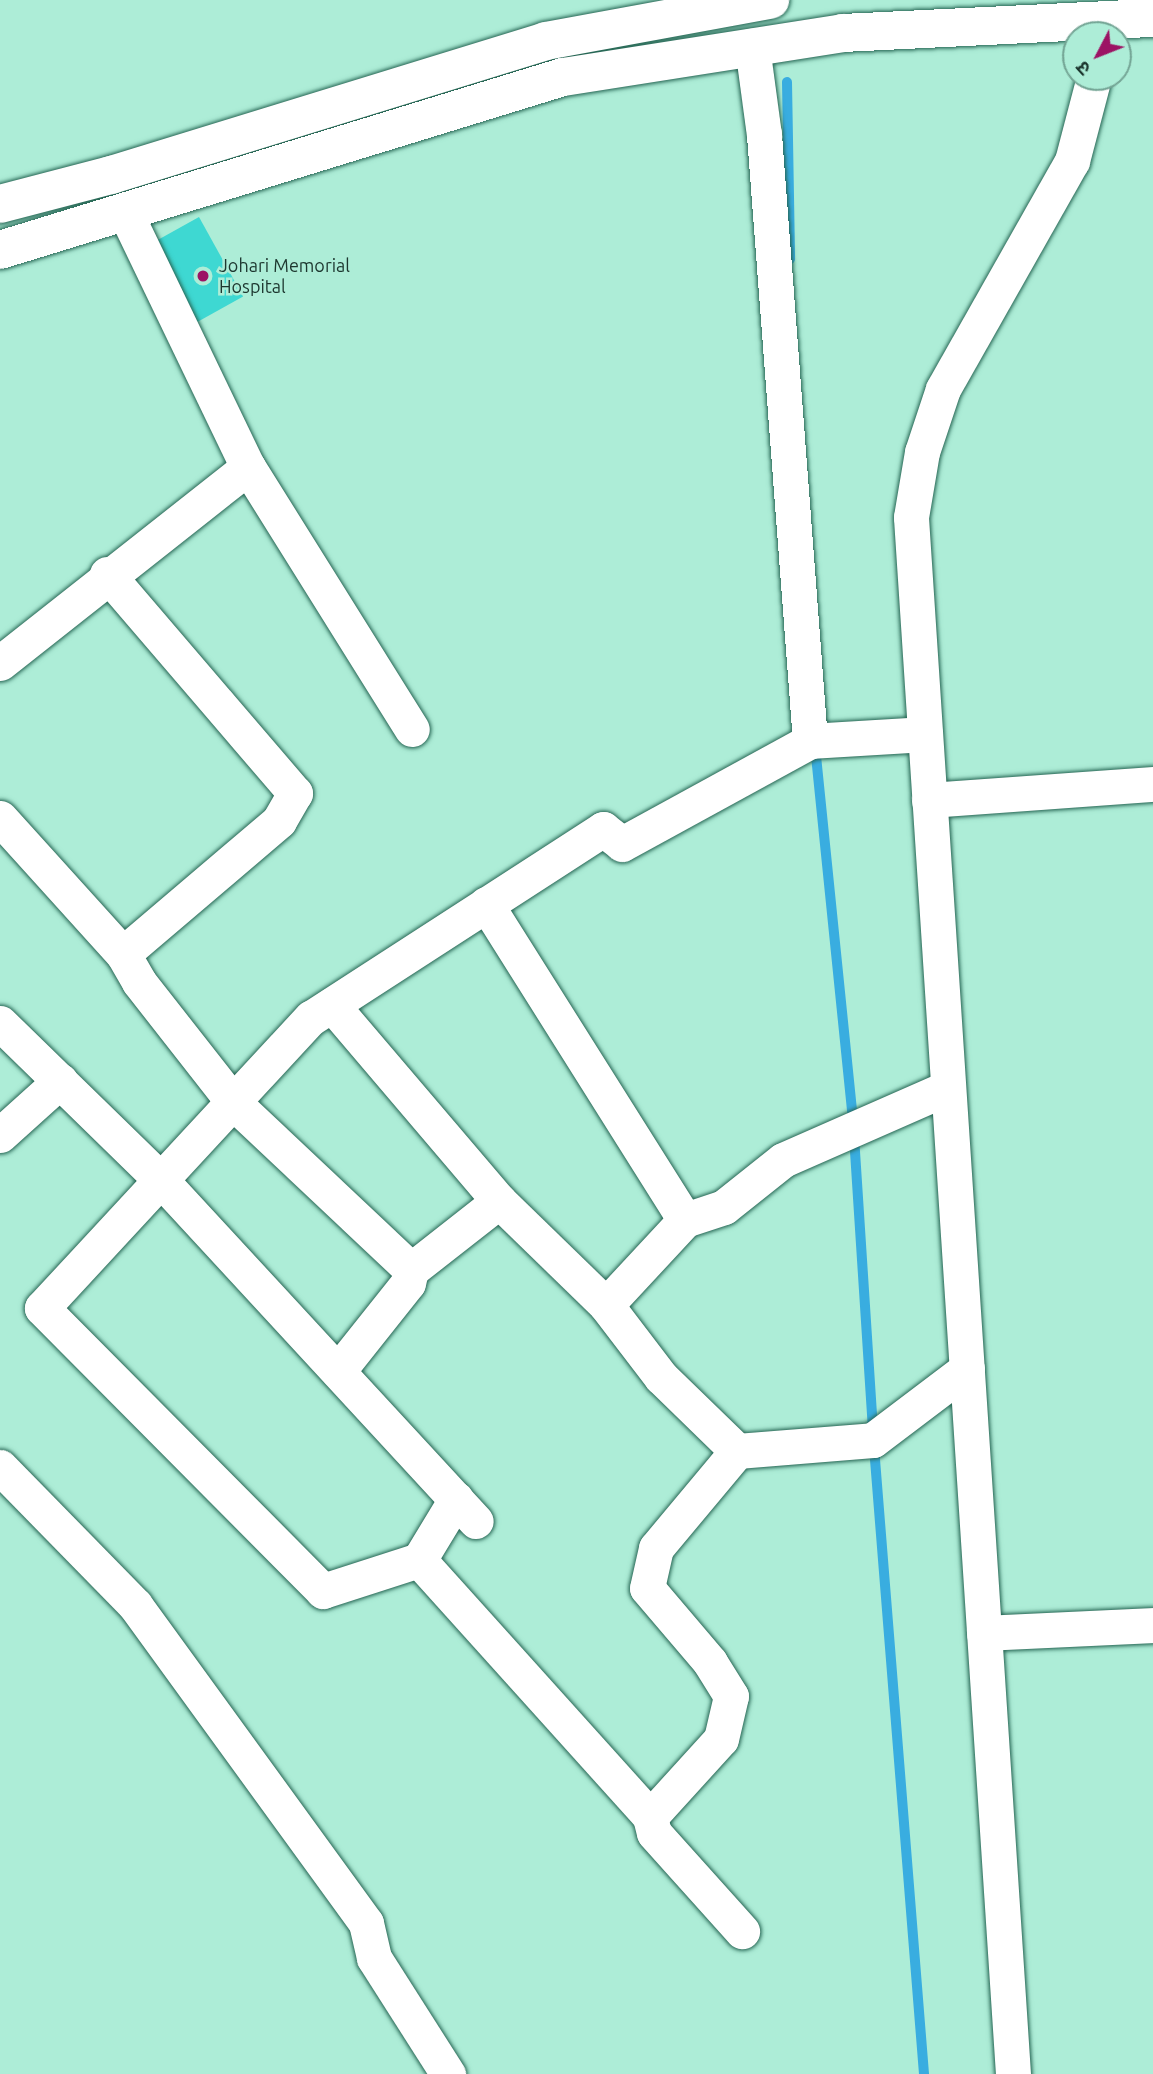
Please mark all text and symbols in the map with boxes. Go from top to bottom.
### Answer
north arrow [1062,21,1132,91]
text: उ [1071,57,1095,80]
place label: Johari Memorial Hospital [219,255,350,298]
marker: Johari Memorial Hospital [193,266,213,286]

